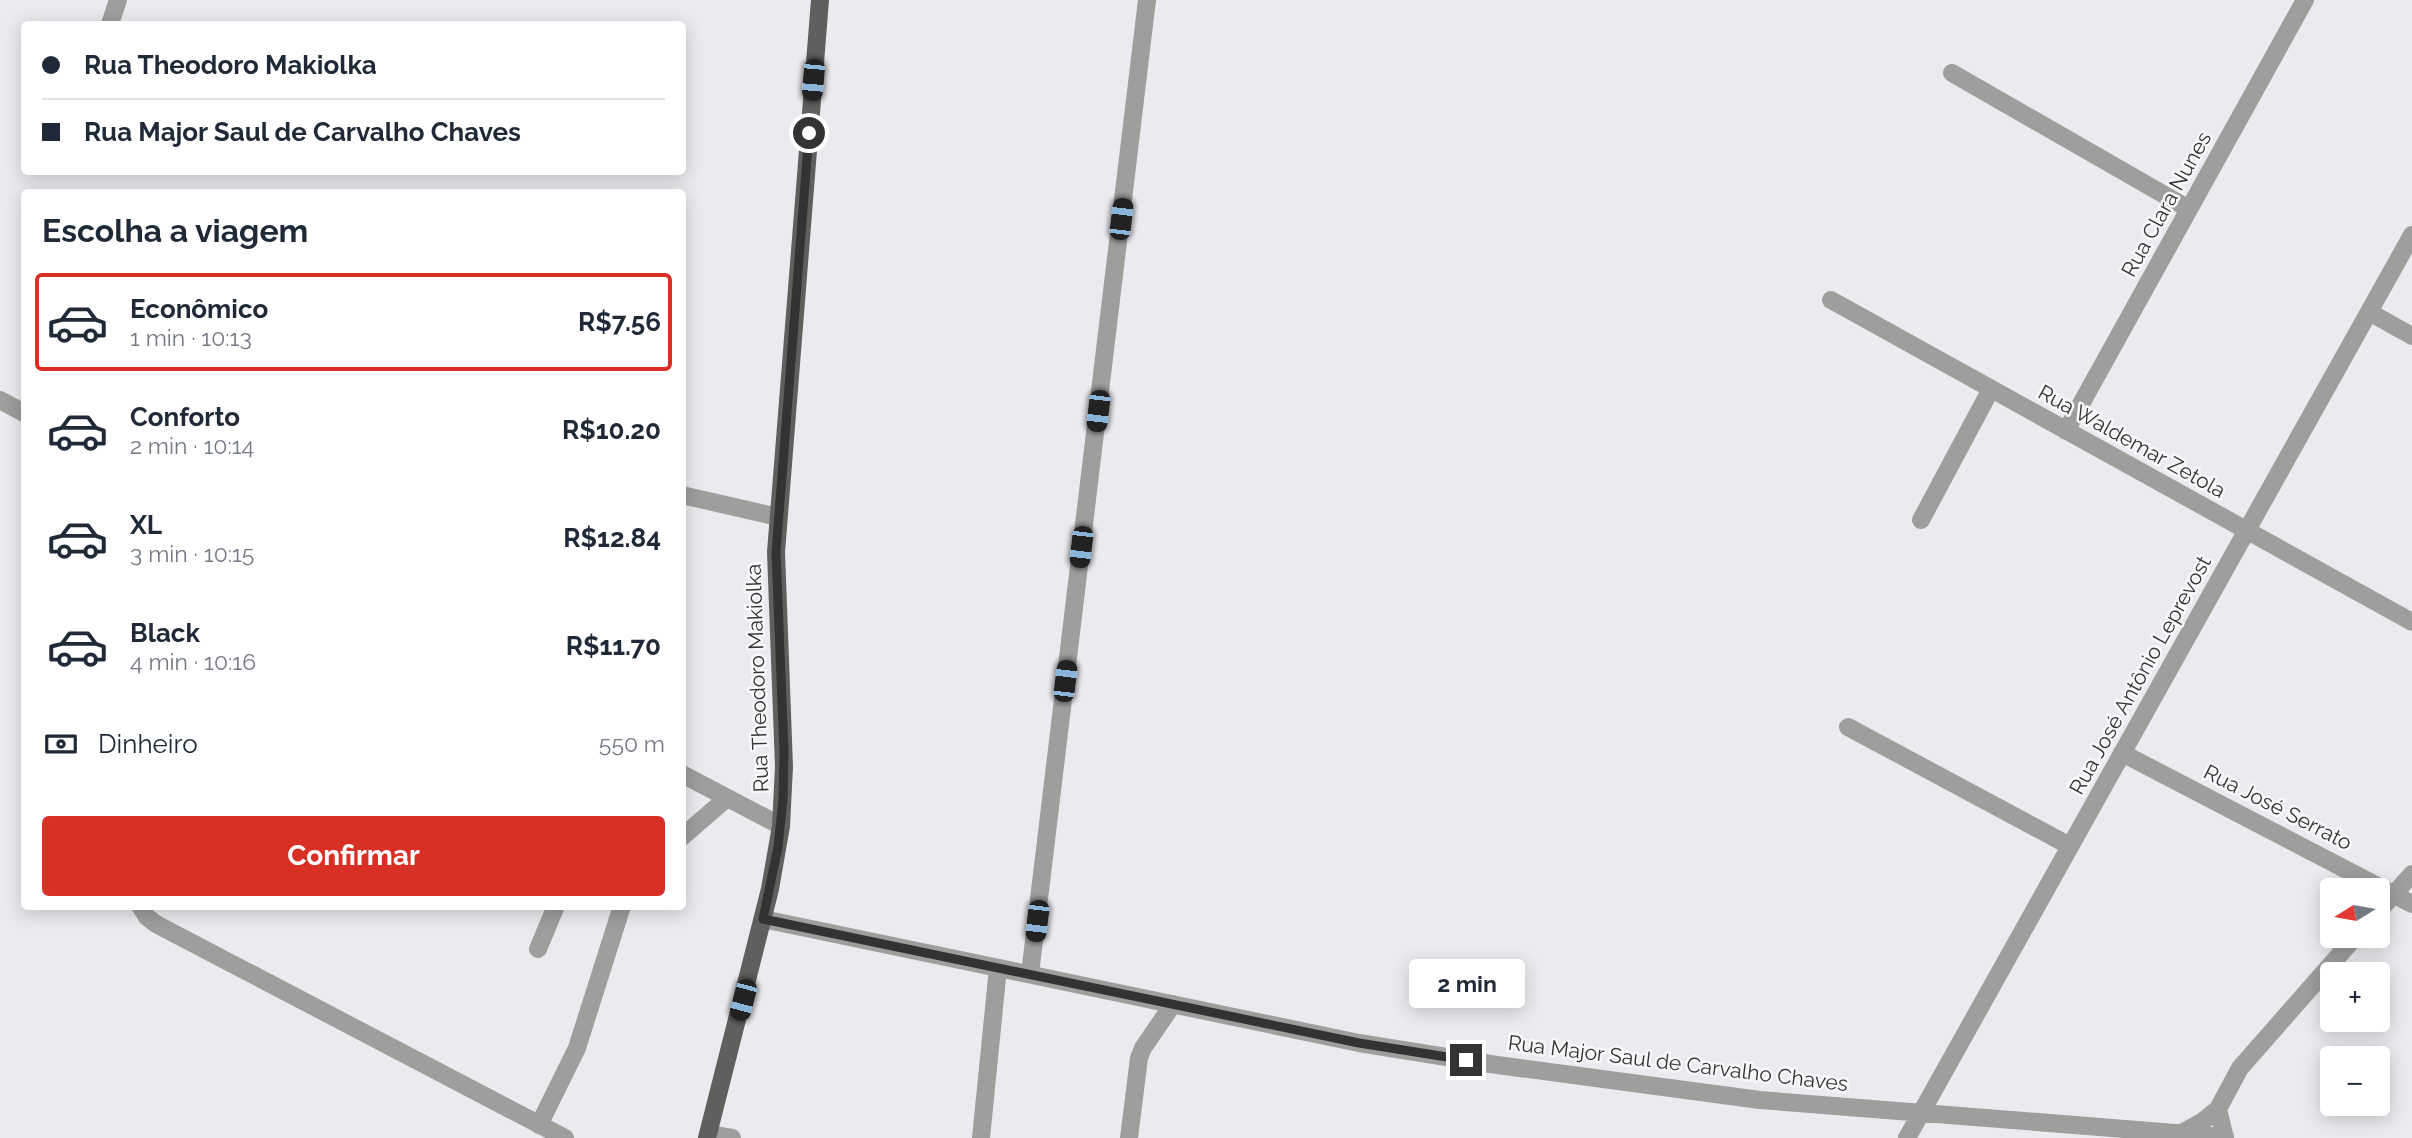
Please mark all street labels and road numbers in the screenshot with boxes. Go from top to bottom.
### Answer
street label: Rua Clara Nunes [2116,127,2216,281]
street label: Rua Waldemar Zetola [2034,379,2230,503]
street label: Rua José Antônio Leprevost [2064,551,2216,799]
street label: Rua Theodoro Makiolka [741,563,773,793]
street label: Rua José Serrato [2200,759,2356,855]
street label: Rua Major Saul de Carvalho Chaves [1507,1030,1849,1096]

